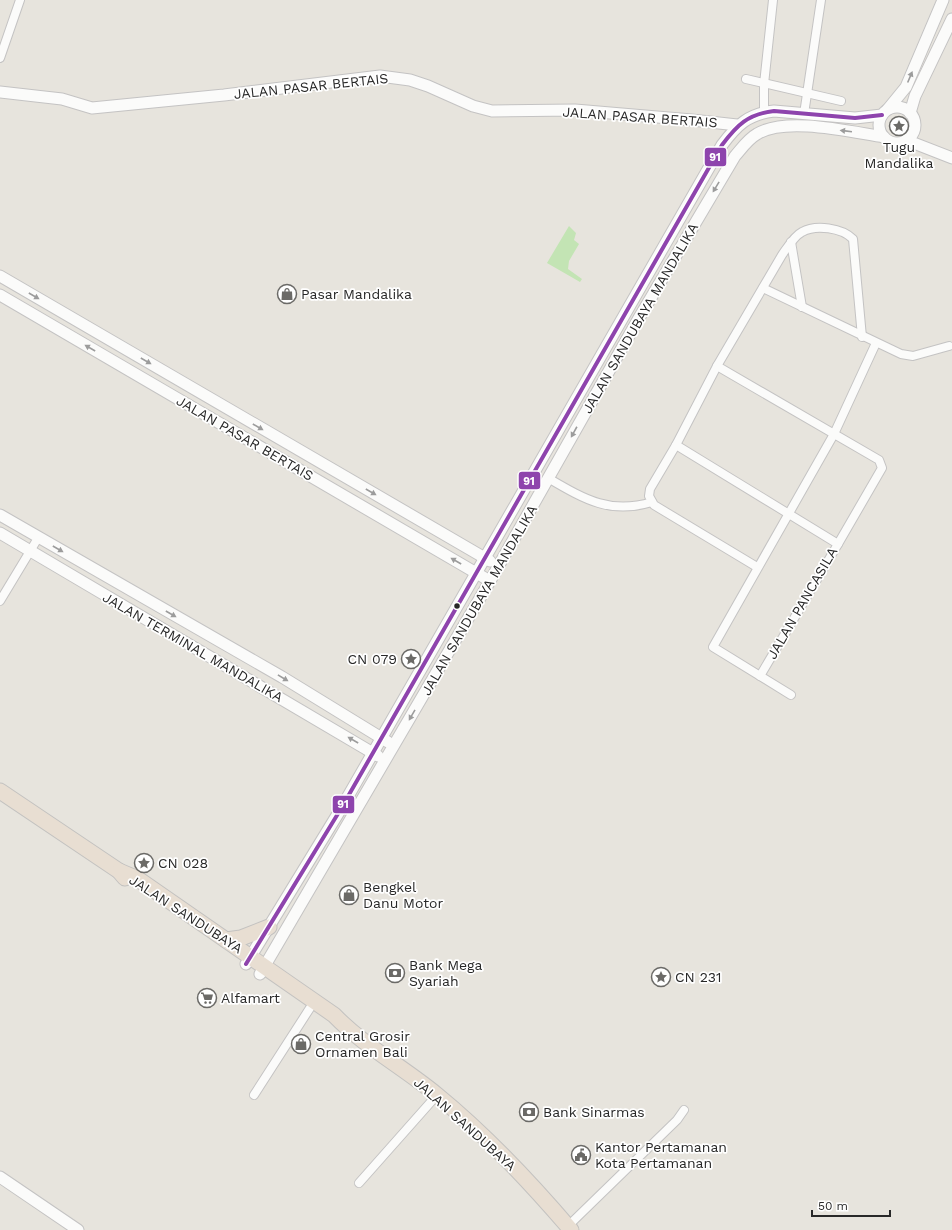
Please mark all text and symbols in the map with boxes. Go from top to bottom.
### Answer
street label: JALAN PASAR BERTAIS [233,70,389,102]
one-way arrow [907,71,913,83]
street label: JALAN PASAR BERTAIS [562,104,718,130]
place icon: Tugu Mandalika [888,115,910,137]
one-way arrow [840,128,852,135]
place label: Tugu Mandalika [865,139,934,171]
line badge: 91 [704,147,727,167]
text: 91 [709,151,721,164]
one-way arrow [713,181,720,193]
street label: JALAN SANDUBAYA MANDALIKA [579,220,701,416]
shop icon: Pasar Mandalika [276,283,298,305]
place label: Pasar Mandalika [301,286,412,302]
one-way arrow [28,292,40,299]
one-way arrow [84,344,96,351]
one-way arrow [140,358,152,365]
street label: JALAN PASAR BERTAIS [174,392,316,484]
one-way arrow [252,423,264,430]
one-way arrow [571,427,577,438]
line badge: 91 [518,471,541,490]
text: 91 [523,475,535,488]
one-way arrow [365,489,377,496]
street label: JALAN SANDUBAYA MANDALIKA [418,502,540,698]
street label: JALAN PANCASILA [763,544,841,662]
one-way arrow [52,546,64,553]
one-way arrow [451,558,462,565]
street label: JALAN TERMINAL MANDALIKA [100,589,286,705]
unlabelled marker [452,601,462,611]
one-way arrow [165,610,177,617]
place icon: CN 079 [400,648,422,670]
place label: CN 079 [347,651,397,667]
one-way arrow [277,675,289,682]
one-way arrow [408,710,416,720]
one-way arrow [347,737,359,744]
line badge: 91 [332,795,355,814]
text: 91 [337,798,349,811]
place icon: CN 028 [133,852,155,874]
place label: CN 028 [158,855,208,871]
street label: JALAN SANDUBAYA [126,871,246,957]
place label: Bengkel Danu Motor [363,879,443,911]
shop icon: Bengkel Danu Motor [338,884,360,906]
place label: Bank Mega Syariah [409,957,483,989]
bank icon: Bank Mega Syariah [384,962,406,984]
place icon: CN 231 [650,966,672,988]
place label: CN 231 [675,969,721,985]
supermarket icon: Alfamart [196,987,218,1009]
place label: Alfamart [221,990,280,1006]
place label: Central Grosir Ornamen Bali [315,1028,410,1060]
shop icon: Central Grosir Ornamen Bali [290,1033,312,1055]
street label: JALAN SANDUBAYA [411,1074,519,1174]
bank icon: Bank Sinarmas [518,1101,540,1123]
place label: Bank Sinarmas [543,1104,645,1120]
place label: Kantor Pertamanan Kota Pertamanan [595,1139,727,1171]
public building icon: Kantor Pertamanan Kota Pertamanan [570,1144,592,1166]
scale bar [812,1192,890,1218]
text: 50 m [818,1199,848,1213]

